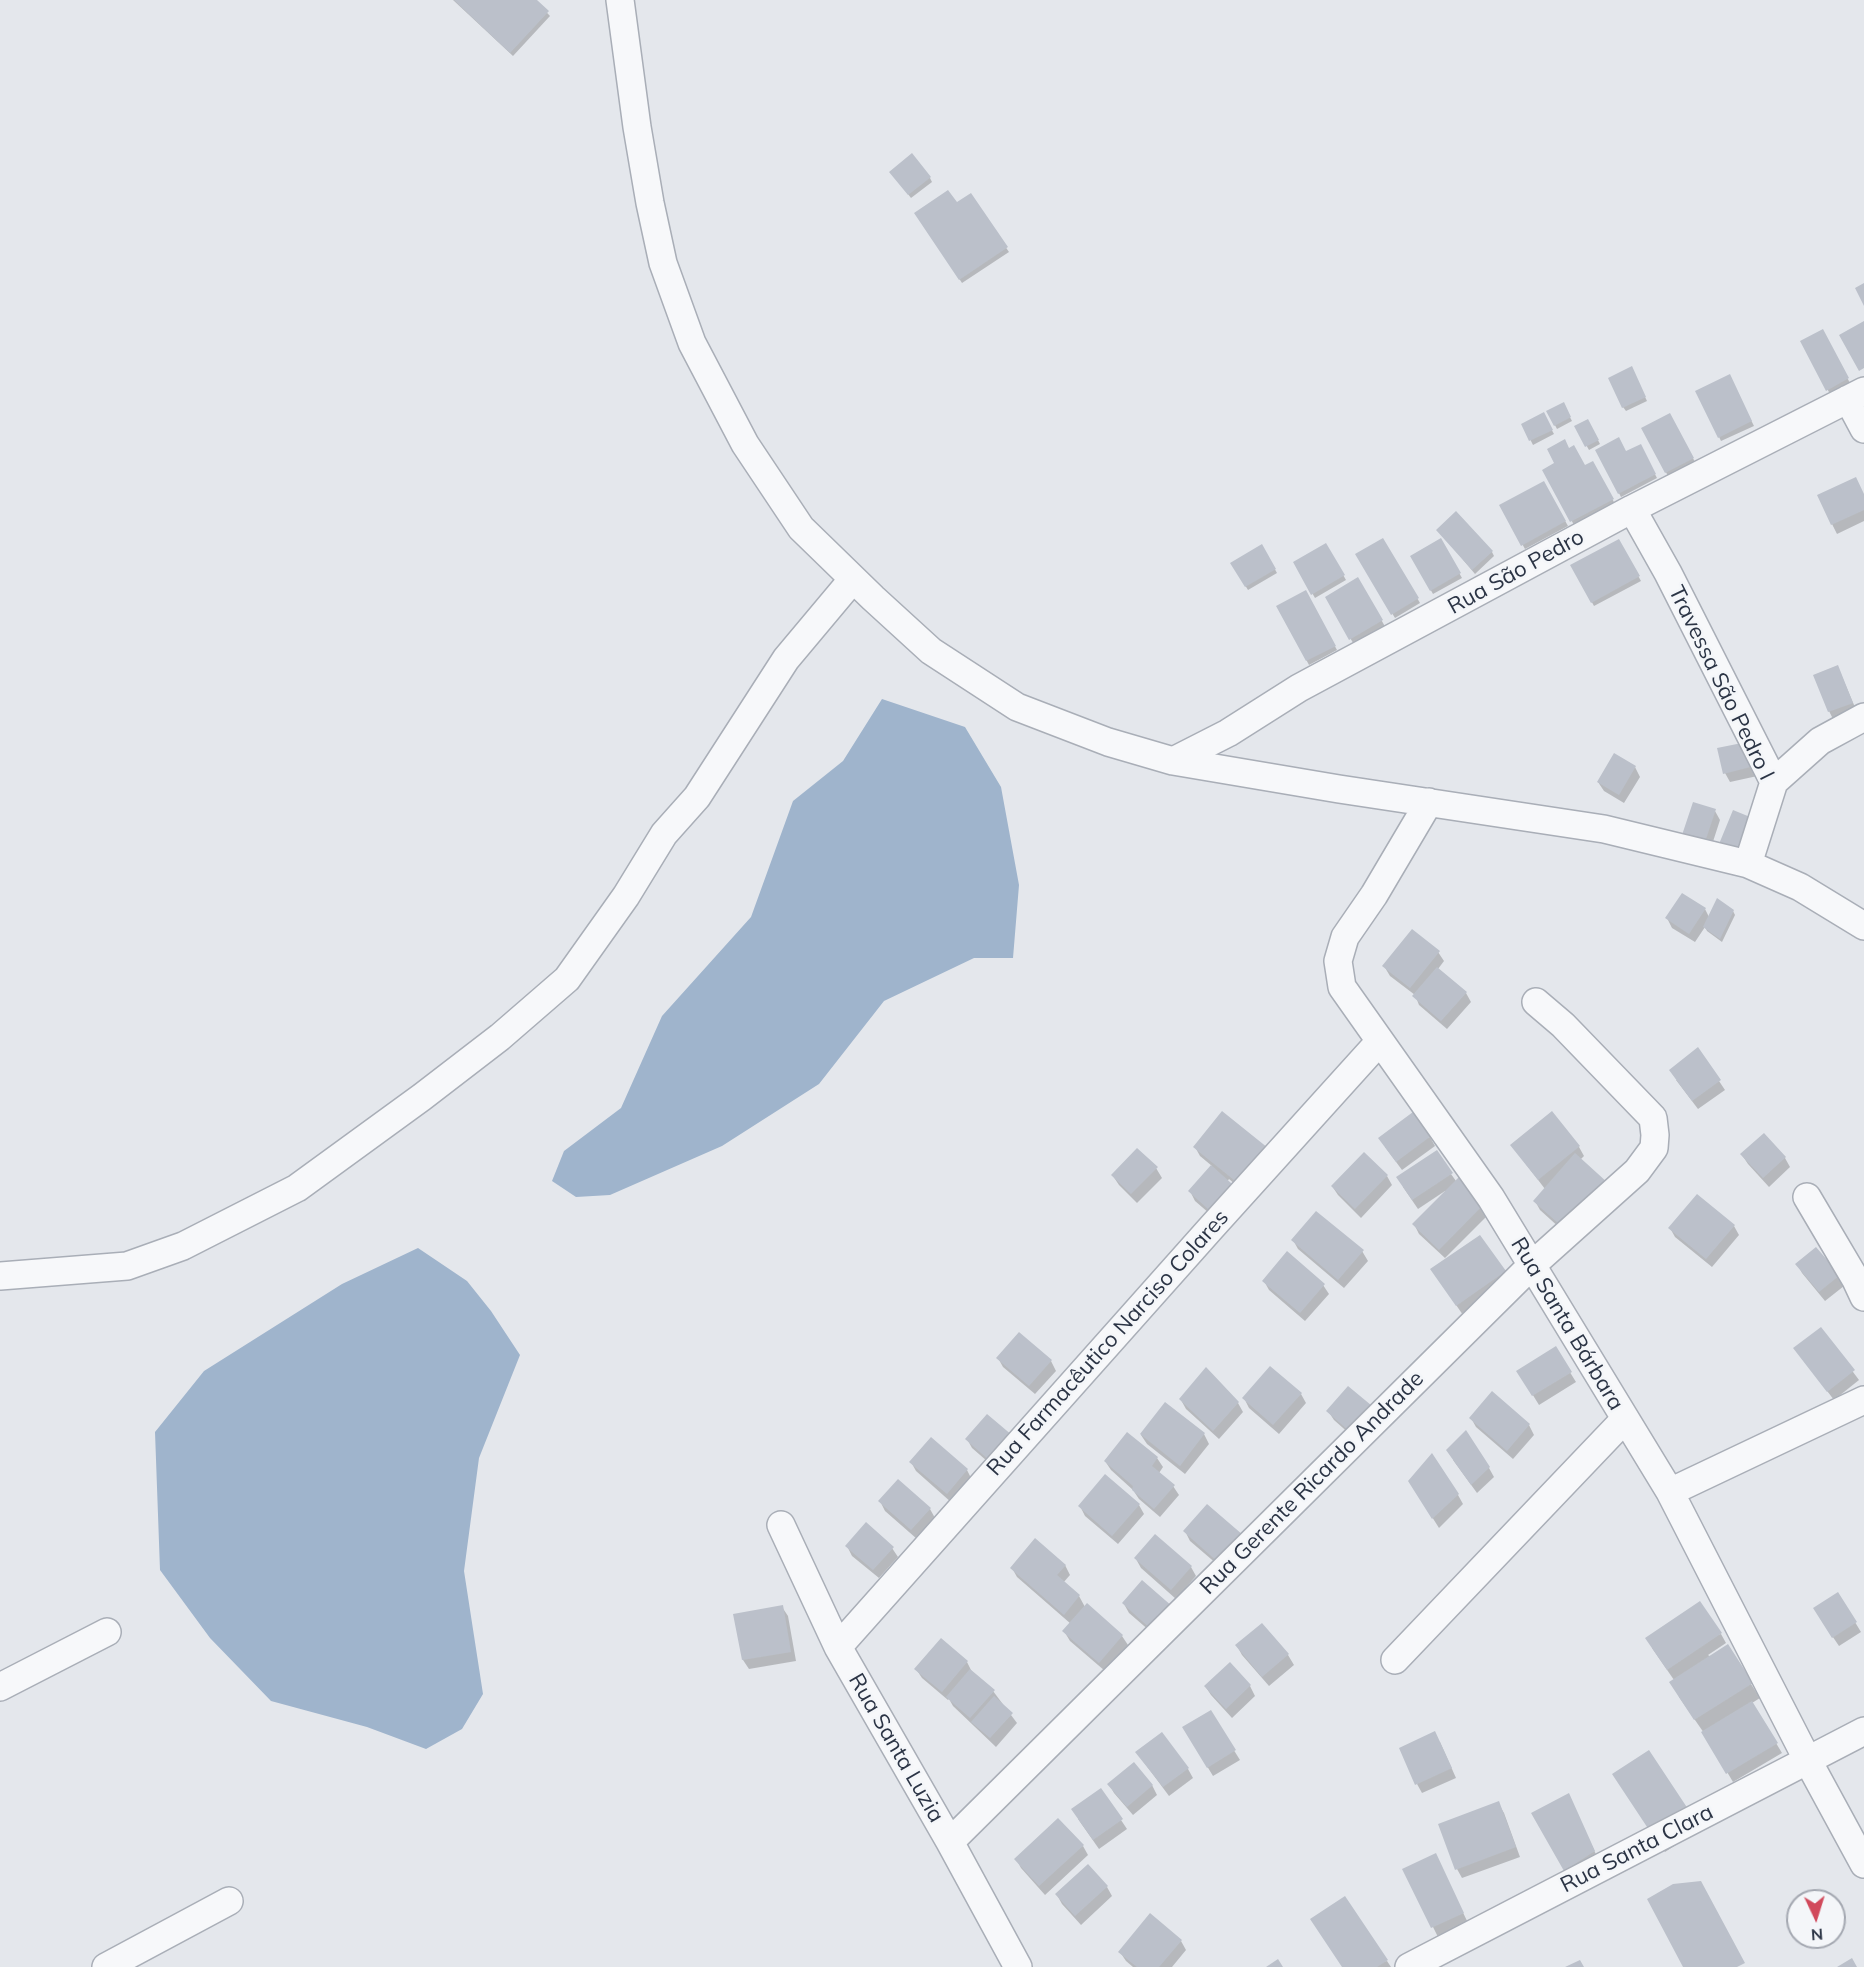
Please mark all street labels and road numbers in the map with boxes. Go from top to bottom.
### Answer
street label: Rua São Pedro [1443,524,1589,620]
street label: Travessa São Pedro I [1662,582,1780,784]
street label: Rua Farmacêutico Narciso Colares [982,1205,1234,1481]
street label: Rua Santa Bárbara [1505,1233,1629,1415]
street label: Rua Gerente Ricardo Andrade [1195,1366,1429,1600]
street label: Rua Santa Luzia [843,1669,949,1827]
street label: Rua Santa Clara [1556,1799,1718,1899]

